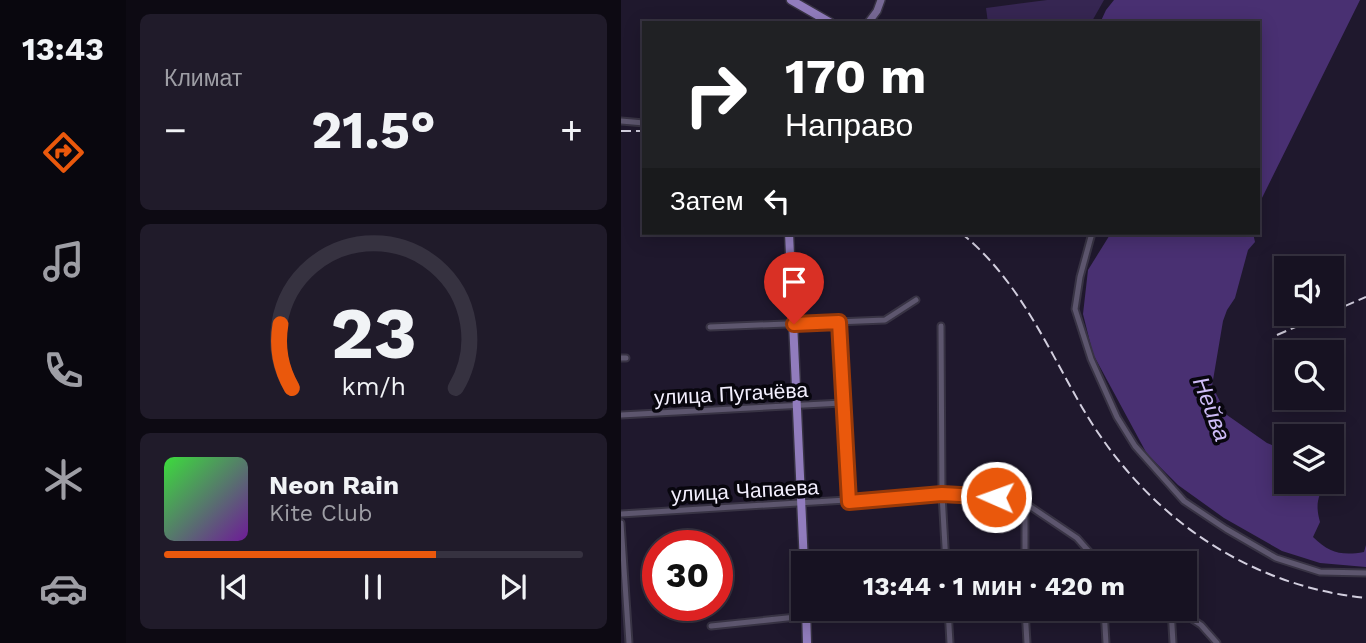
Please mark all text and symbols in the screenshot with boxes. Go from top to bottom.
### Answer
text: 13:43 [22,30,104,68]
text: 170 m [785,47,926,105]
icon: right [670,49,761,140]
text: Климат [164,65,242,92]
text: 21.5° [311,100,436,161]
text: Направо [785,106,913,144]
text: − [164,108,187,152]
text: + [560,108,583,152]
icon: directions [39,128,88,177]
icon: left [758,182,796,220]
text: Затем [670,186,744,216]
icon: music [39,237,88,286]
pin [764,252,824,324]
map controls [1274,256,1344,494]
button: sound [1274,256,1344,326]
icon: arrive [775,263,813,301]
text: 23 [330,290,417,376]
button: search [1274,340,1344,410]
icon: phone [39,346,88,395]
text: km/h [341,371,406,400]
water label: Нейва [1187,373,1236,445]
street label: улица Пугачёва [653,377,809,410]
button: layers [1274,424,1344,494]
icon: climate [39,455,88,504]
position arrow [959,460,1033,534]
text: Neon Rain [269,470,399,500]
street label: улица Чапаева [670,474,820,507]
text: Kite Club [269,500,372,527]
speed limit sign: 30 [642,530,733,621]
icon: car [39,564,88,613]
icon: previous [215,568,253,606]
icon: pause [354,568,392,606]
icon: next [494,568,532,606]
text: 13:44 · 1 мин · 420 m [863,571,1125,601]

